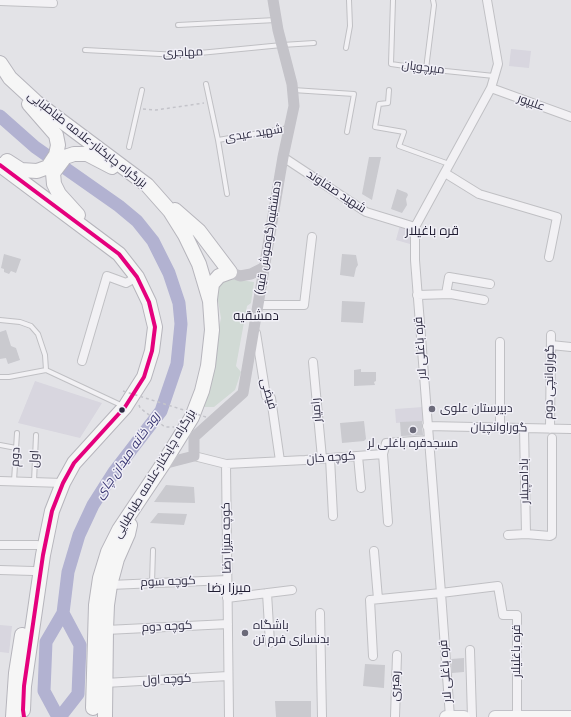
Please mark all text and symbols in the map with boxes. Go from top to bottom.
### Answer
street label: مهاجری [163,45,203,61]
street label: میرچوپان [401,58,445,78]
street label: بزرگراه چایکنار-علامه طباطبایی [24,89,150,191]
street label: علیپور [515,91,547,115]
street label: شهید عیدی [224,122,284,146]
street label: شهید صفاوند [304,167,368,217]
street label: دمشقیه(گوموش قیه) [253,180,285,296]
district label: قره باغیلار [405,224,459,240]
district label: دمشقیه [233,309,279,325]
street label: قره باغلی لار [412,316,430,380]
street label: گوراوانچی دوم [542,344,558,420]
street label: فیضی [257,377,279,411]
street label: رامیار [309,397,325,423]
place label: دبیرستان علوی [440,402,513,416]
marker: دبیرستان علوی [427,404,437,414]
unlabelled marker [117,405,127,415]
street label: بزرگراه چایکنار-علامه طباطبایی [111,407,199,541]
water label: رود خانه میدان چای [92,410,164,502]
street label: گوراوانچیان [471,420,527,436]
marker: مسجدقره باغلی لر [408,425,418,435]
place label: مسجدقره باغلی لر [368,437,458,451]
street label: دوم [8,447,24,467]
street label: کوچه خان [306,449,356,467]
street label: اول [27,450,43,468]
street label: بادامچیلار [517,458,533,504]
street label: کوچه میرزا رضا [219,502,235,574]
street label: کوچه سوم [140,574,196,590]
district label: میرزا رضا [207,581,251,597]
street label: کوچه دوم [141,618,193,636]
place label: باشگاه بدنسازی فرم تن [253,619,330,647]
street label: قره باغلیلار [510,624,524,678]
marker: باشگاه بدنسازی فرم تن [240,628,250,638]
street label: قره باغلی لار [437,639,455,703]
street label: رهبری [388,670,404,702]
street label: کوچه اول [142,672,192,688]

